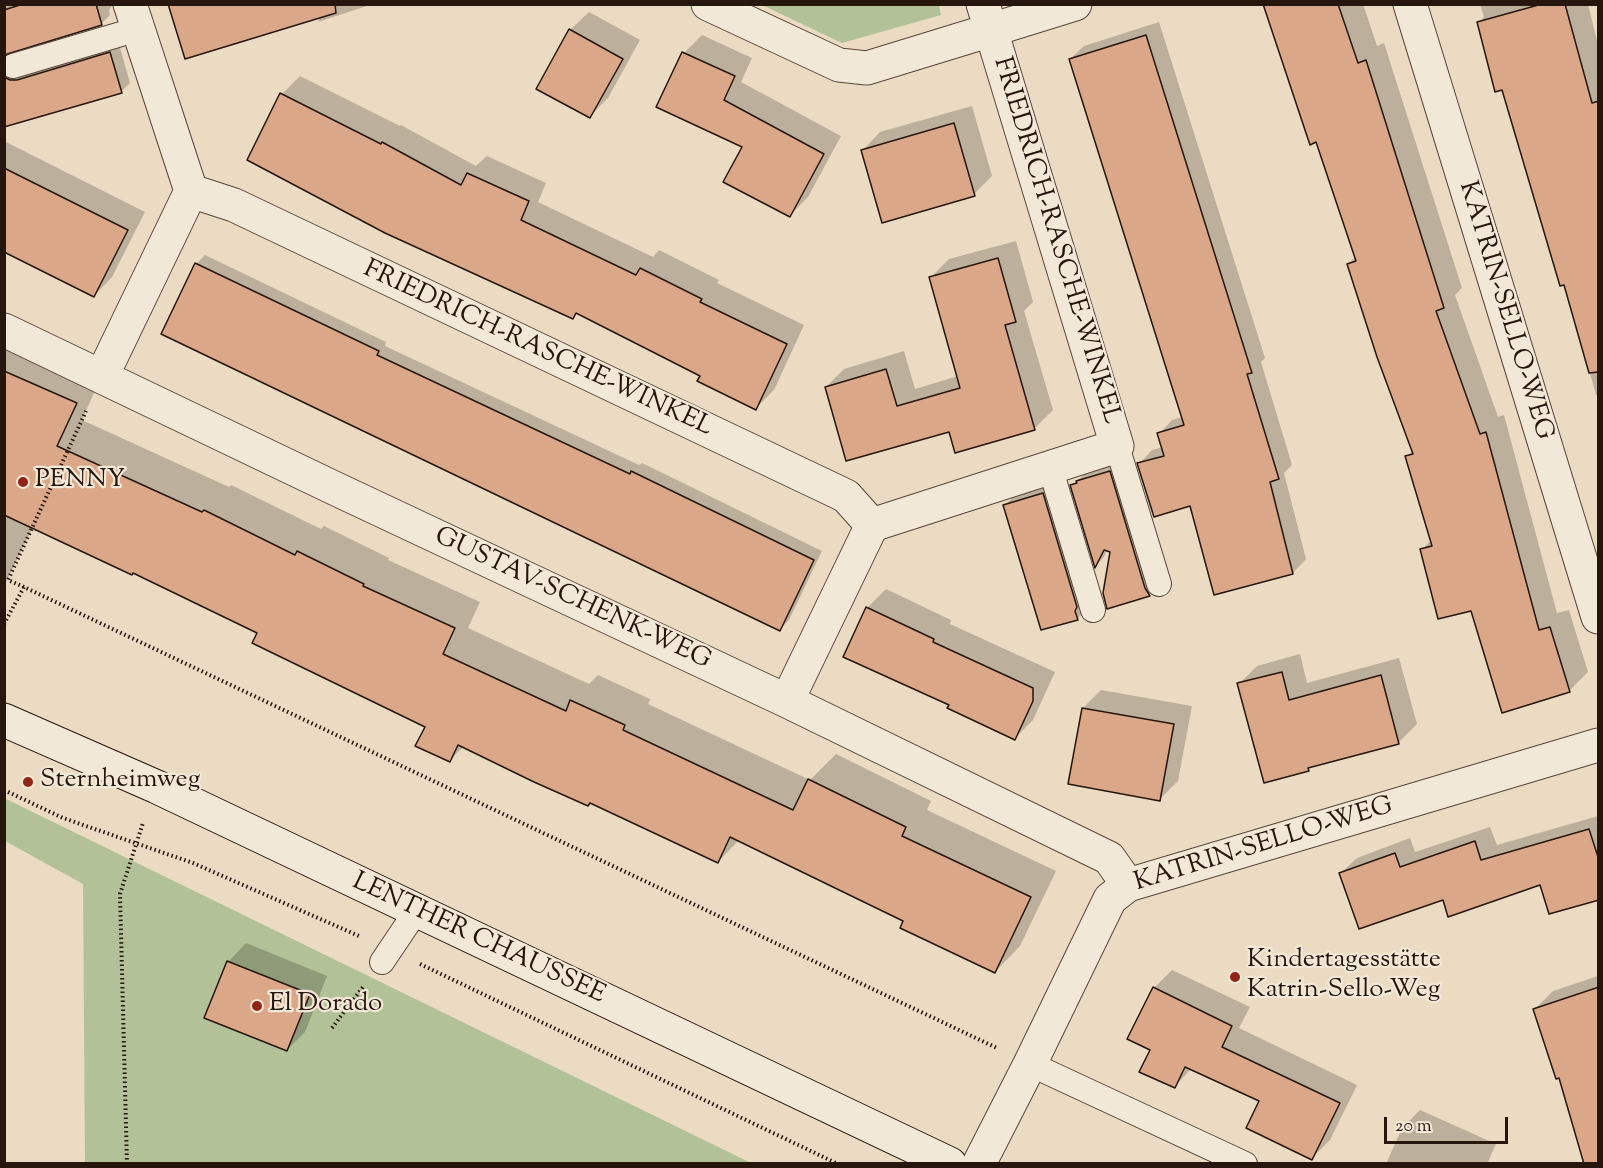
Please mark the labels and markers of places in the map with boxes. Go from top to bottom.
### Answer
place label: PENNY [35,466,125,498]
marker: PENNY [16,475,30,489]
place label: Sternheimweg [40,766,200,798]
marker: Sternheimweg [21,775,35,789]
place label: Kindertagesstätte Katrin-Sello-Weg [1247,946,1441,1008]
marker: Kindertagesstätte Katrin-Sello-Weg [1228,970,1242,984]
place label: El Dorado [269,990,382,1022]
marker: El Dorado [250,999,264,1013]

